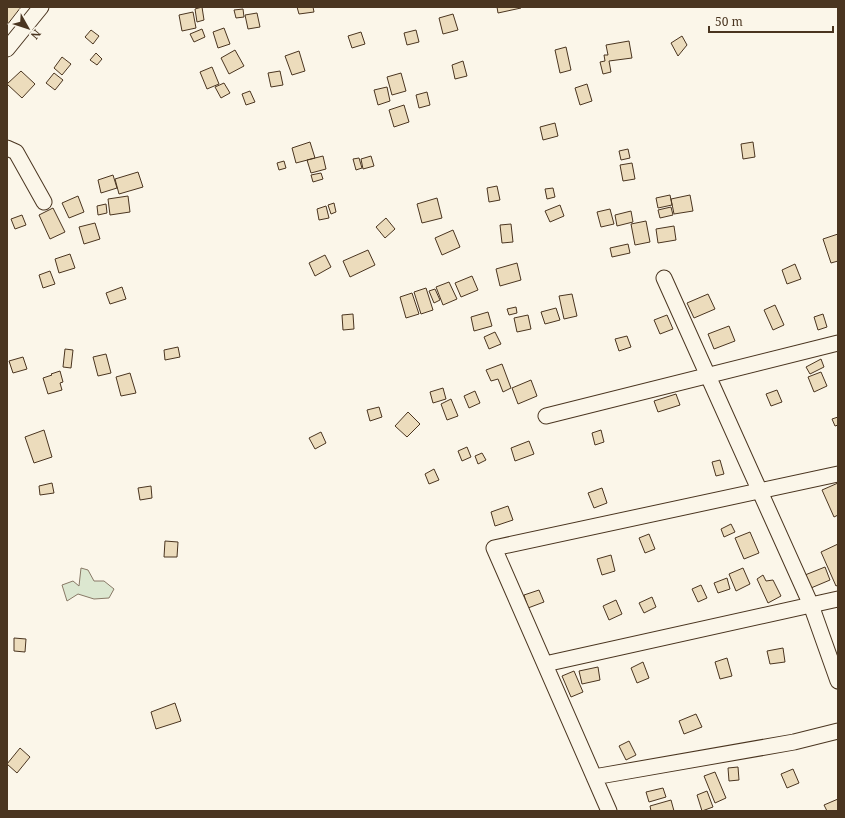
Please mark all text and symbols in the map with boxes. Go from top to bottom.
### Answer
north arrow [8,8,48,48]
scale bar [709,8,833,34]
text: 50 m [715,13,743,30]
text: N [27,27,45,43]

